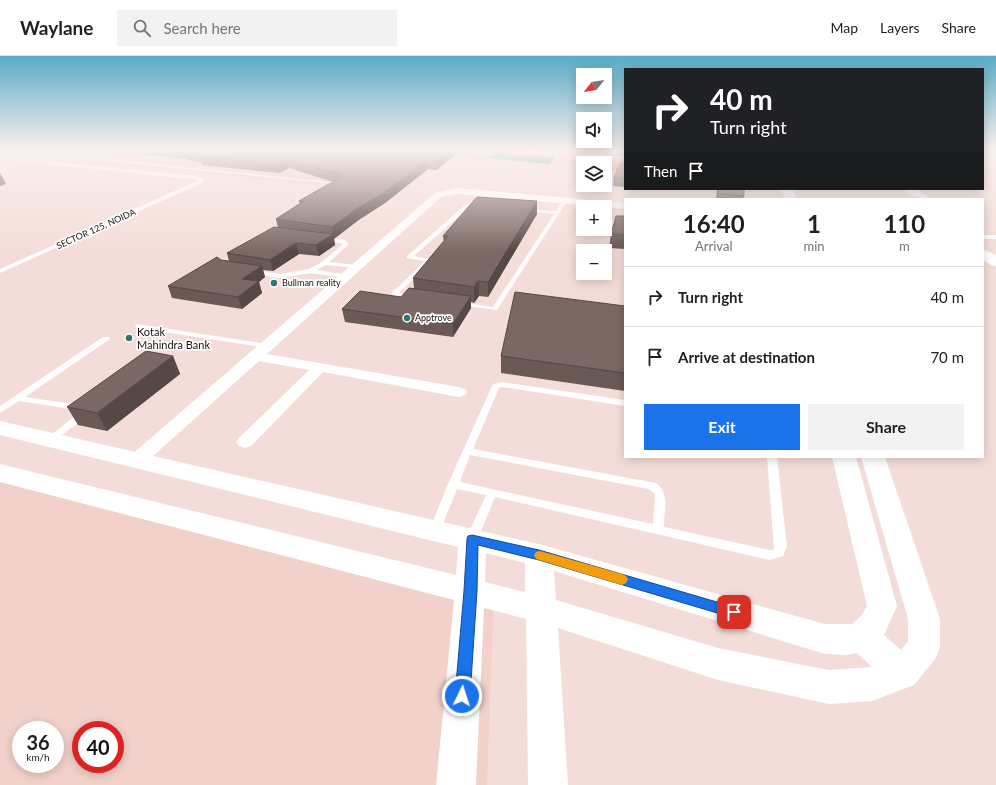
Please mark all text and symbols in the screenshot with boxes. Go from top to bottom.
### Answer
search box [117,10,397,46]
text: Waylane [20,16,93,39]
icon: search [131,17,153,39]
text: Search here [163,19,241,37]
text: Map [830,19,858,36]
text: Layers [880,19,920,36]
text: Share [942,19,976,36]
north arrow [576,68,612,104]
map controls [576,68,612,280]
text: 40 m [710,82,773,116]
icon: right [644,84,696,136]
button: sound [576,112,612,148]
text: Turn right [710,116,787,138]
button: layers [576,156,612,192]
icon: arrive [685,160,707,182]
text: Then [644,162,677,180]
button: + [576,200,612,236]
street label: SECTOR 125, NOIDA [55,206,138,251]
text: 16:40 [683,209,745,238]
text: 1 [807,209,821,238]
text: 110 [883,209,925,238]
text: Arrival [695,238,732,254]
text: min [804,238,825,254]
text: m [899,238,910,254]
button: − [576,244,612,280]
place label: Bullman reality [282,277,341,288]
marker: Bullman reality [269,278,279,288]
icon: right [644,286,666,308]
text: Turn right [678,288,743,306]
text: 40 m [930,288,964,306]
place label: Apptrove [415,312,452,323]
marker: Apptrove [402,313,412,323]
place label: Kotak Mahindra Bank [137,325,210,351]
marker: Kotak Mahindra Bank [124,333,134,343]
icon: arrive [644,346,666,368]
text: Arrive at destination [678,348,815,366]
text: 70 m [930,348,964,366]
button: Exit [644,404,800,450]
button: Share [808,404,964,450]
pin [717,595,751,629]
icon: arrive [723,601,745,623]
position arrow [441,675,483,717]
speed limit sign: 40 [72,721,124,773]
text: 36 [26,730,50,754]
text: km/h [26,751,50,763]

